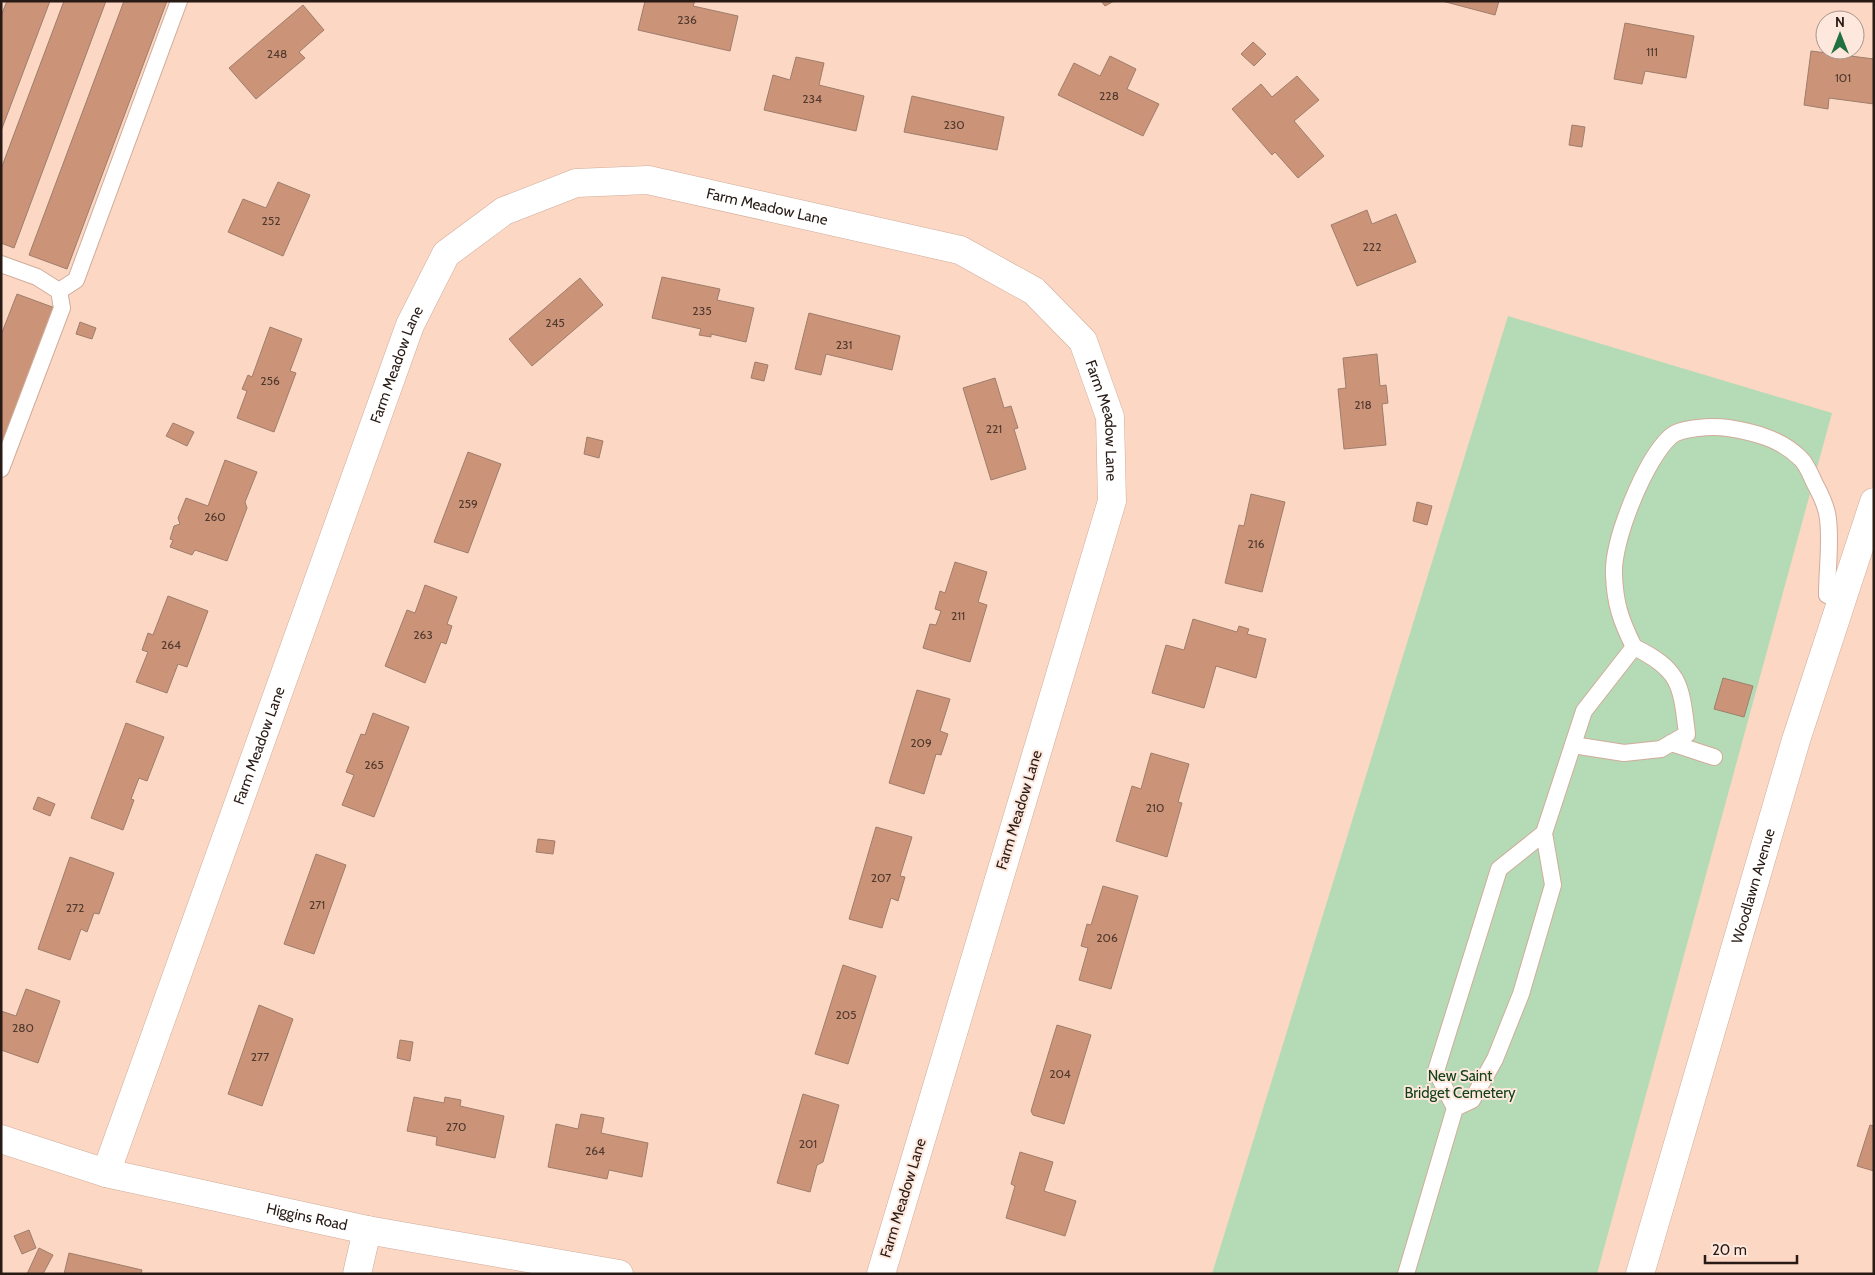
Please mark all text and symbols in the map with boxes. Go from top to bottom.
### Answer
north arrow [1815,10,1865,60]
house number: 236 [677,12,697,27]
text: N [1835,13,1845,31]
house number: 111 [1646,44,1658,59]
house number: 248 [267,46,287,61]
house number: 101 [1835,70,1851,85]
house number: 228 [1099,88,1119,103]
house number: 234 [802,91,822,106]
house number: 230 [943,117,965,132]
street label: Farm Meadow Lane [705,184,830,229]
house number: 252 [261,213,281,228]
house number: 222 [1363,239,1381,254]
street label: Farm Meadow Lane [366,303,427,426]
house number: 235 [692,303,712,318]
house number: 245 [545,315,565,330]
house number: 231 [836,337,852,352]
street label: Farm Meadow Lane [1081,357,1121,481]
house number: 256 [260,373,280,388]
house number: 218 [1354,397,1372,412]
house number: 221 [986,421,1002,436]
house number: 259 [458,496,478,511]
house number: 260 [204,509,226,524]
house number: 216 [1247,536,1265,551]
house number: 211 [951,608,965,623]
house number: 263 [413,627,433,642]
house number: 264 [161,637,181,652]
street label: Farm Meadow Lane [230,684,289,807]
house number: 209 [910,735,932,750]
street label: Farm Meadow Lane [992,748,1046,872]
house number: 265 [364,757,384,772]
house number: 210 [1146,800,1164,815]
street label: Woodlawn Avenue [1728,826,1779,946]
house number: 207 [871,870,891,885]
house number: 271 [309,897,325,912]
house number: 272 [66,900,84,915]
house number: 206 [1096,930,1118,945]
house number: 205 [835,1007,857,1022]
house number: 280 [12,1020,34,1035]
house number: 277 [251,1049,269,1064]
house number: 204 [1049,1066,1071,1081]
park label: New Saint Bridget Cemetery [1404,1067,1516,1102]
house number: 270 [446,1119,466,1134]
house number: 201 [799,1136,817,1151]
street label: Farm Meadow Lane [876,1136,930,1260]
house number: 264 [585,1143,605,1158]
street label: Higgins Road [265,1199,349,1234]
scale bar [1705,1232,1798,1264]
text: 20 m [1712,1241,1747,1259]

